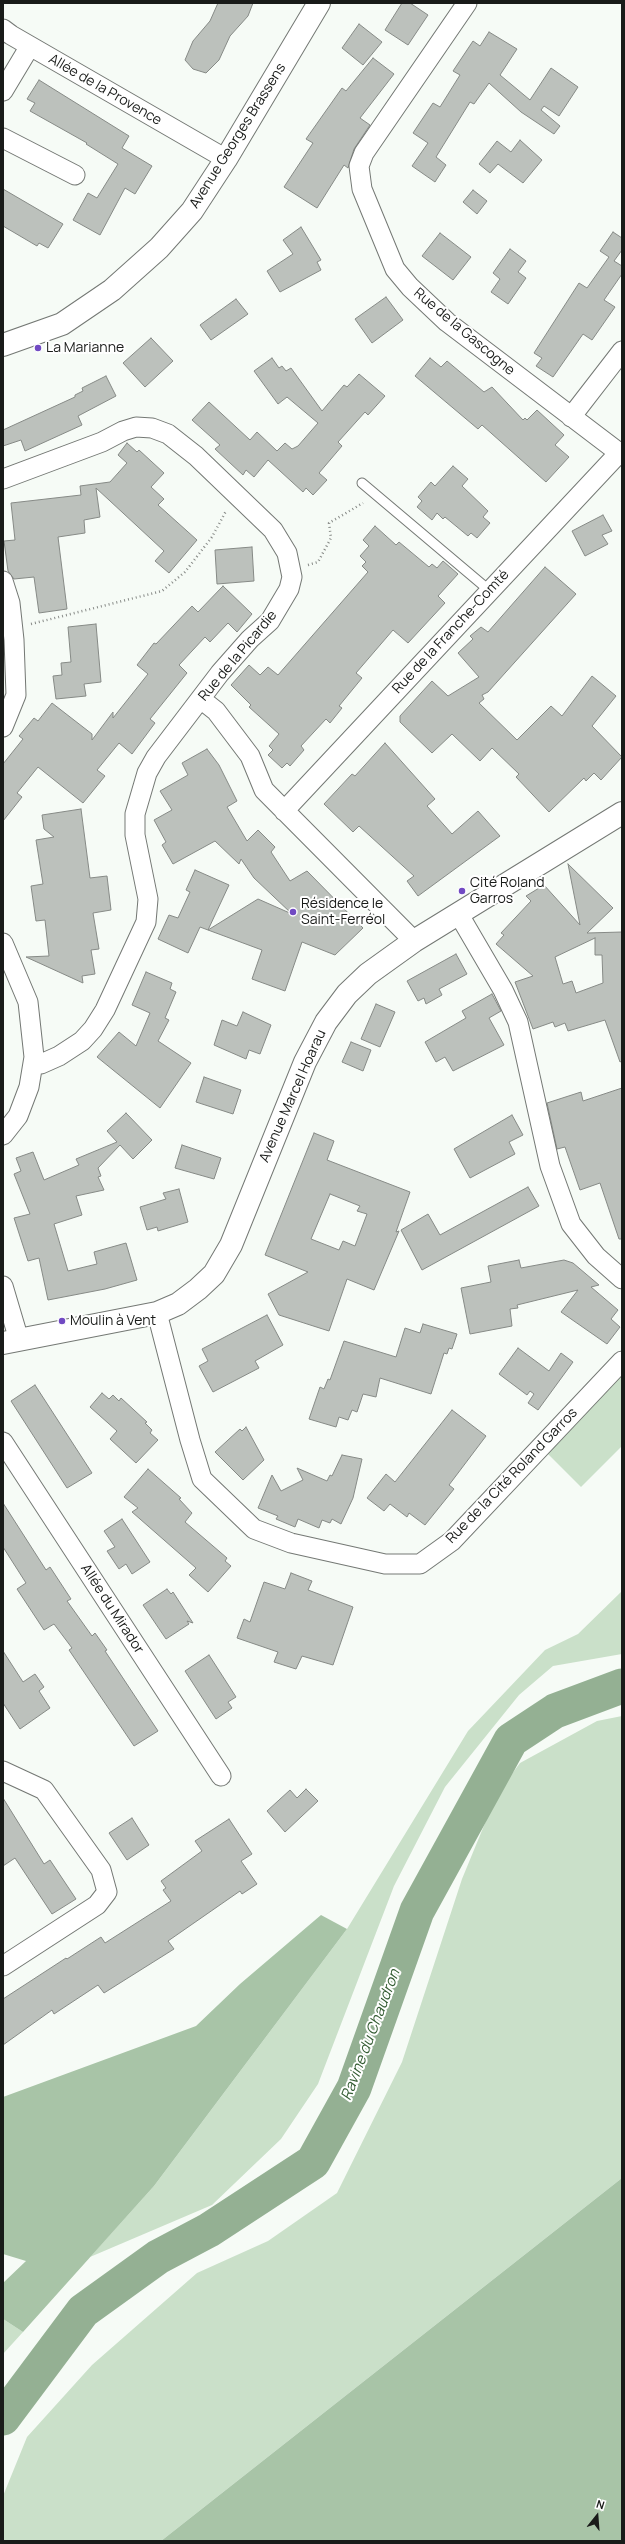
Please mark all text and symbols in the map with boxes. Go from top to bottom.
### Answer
street label: Allée de la Provence [45,51,165,129]
street label: Avenue Georges Brassens [186,60,290,212]
street label: Rue de la Gascogne [410,285,518,379]
place label: La Marianne [46,340,124,356]
marker: La Marianne [33,343,43,353]
street label: Rue de la Franche-Comté [389,567,513,697]
street label: Rue de la Picardie [195,607,281,705]
place label: Cité Roland Garros [470,875,545,908]
marker: Cité Roland Garros [457,886,467,896]
place label: Résidence le Saint-Ferréol [301,896,385,928]
marker: Résidence le Saint-Ferréol [288,907,298,917]
street label: Avenue Marcel Hoarau [256,1027,330,1165]
place label: Moulin à Vent [70,1313,156,1329]
marker: Moulin à Vent [57,1316,67,1326]
street label: Rue de la Cité Roland Garros [443,1405,581,1547]
street label: Allée du Mirador [77,1561,147,1657]
water label: Ravine du Chaudron [338,1967,404,2103]
north arrow [577,2496,617,2536]
text: N [595,2496,607,2512]

